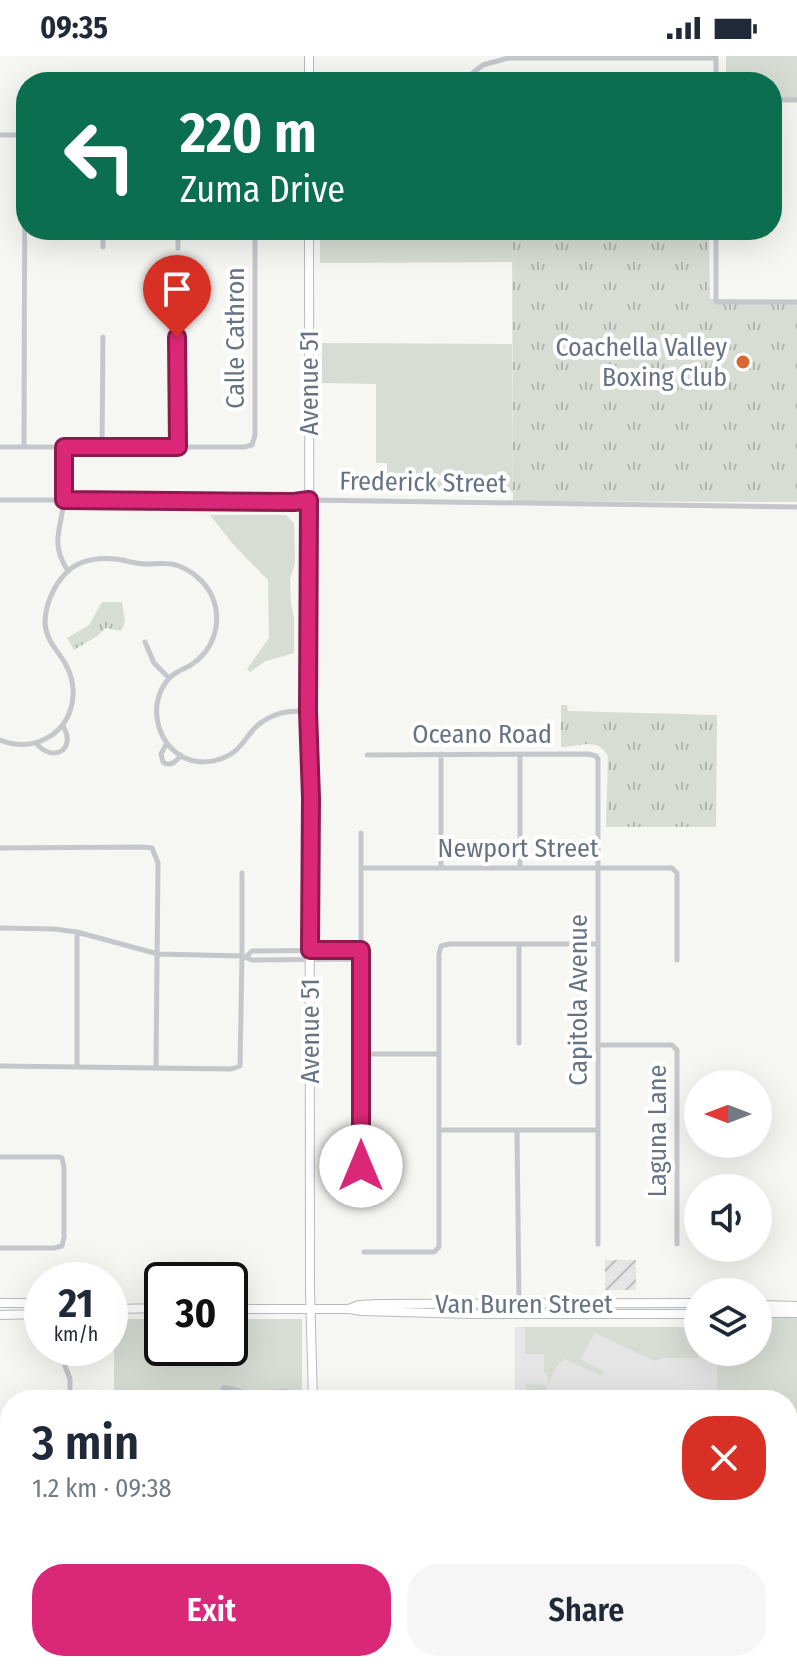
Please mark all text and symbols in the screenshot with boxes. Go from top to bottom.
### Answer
text: 09:35 [40,10,108,46]
text: 220 m [180,100,317,167]
icon: left [48,104,152,208]
text: Zuma Drive [180,168,345,212]
pin [143,255,211,337]
icon: arrive [155,267,199,311]
street label: Calle Cathron [220,267,251,409]
street label: Avenue 51 [294,330,325,436]
place label: Coachella Valley Boxing Club [555,332,727,393]
marker: Coachella Valley Boxing Club [734,353,752,371]
street label: Frederick Street [339,466,507,499]
street label: Oceano Road [412,719,552,750]
street label: Newport Street [438,833,599,864]
street label: Capitola Avenue [563,914,594,1086]
street label: Avenue 51 [295,978,326,1084]
street label: Laguna Lane [642,1065,673,1197]
north arrow [684,1070,772,1158]
map controls [684,1070,772,1366]
position arrow [319,1124,403,1208]
button: sound [684,1174,772,1262]
speed limit sign: 30 [144,1262,248,1366]
button: layers [684,1278,772,1366]
text: 21 [59,1280,93,1328]
street label: Van Buren Street [435,1289,613,1320]
text: km/h [54,1322,98,1346]
text: 3 min [32,1414,139,1472]
button: close [682,1416,766,1500]
text: 1.2 km · 09:38 [32,1473,172,1504]
button: Exit [32,1564,391,1656]
button: Share [407,1564,766,1656]

